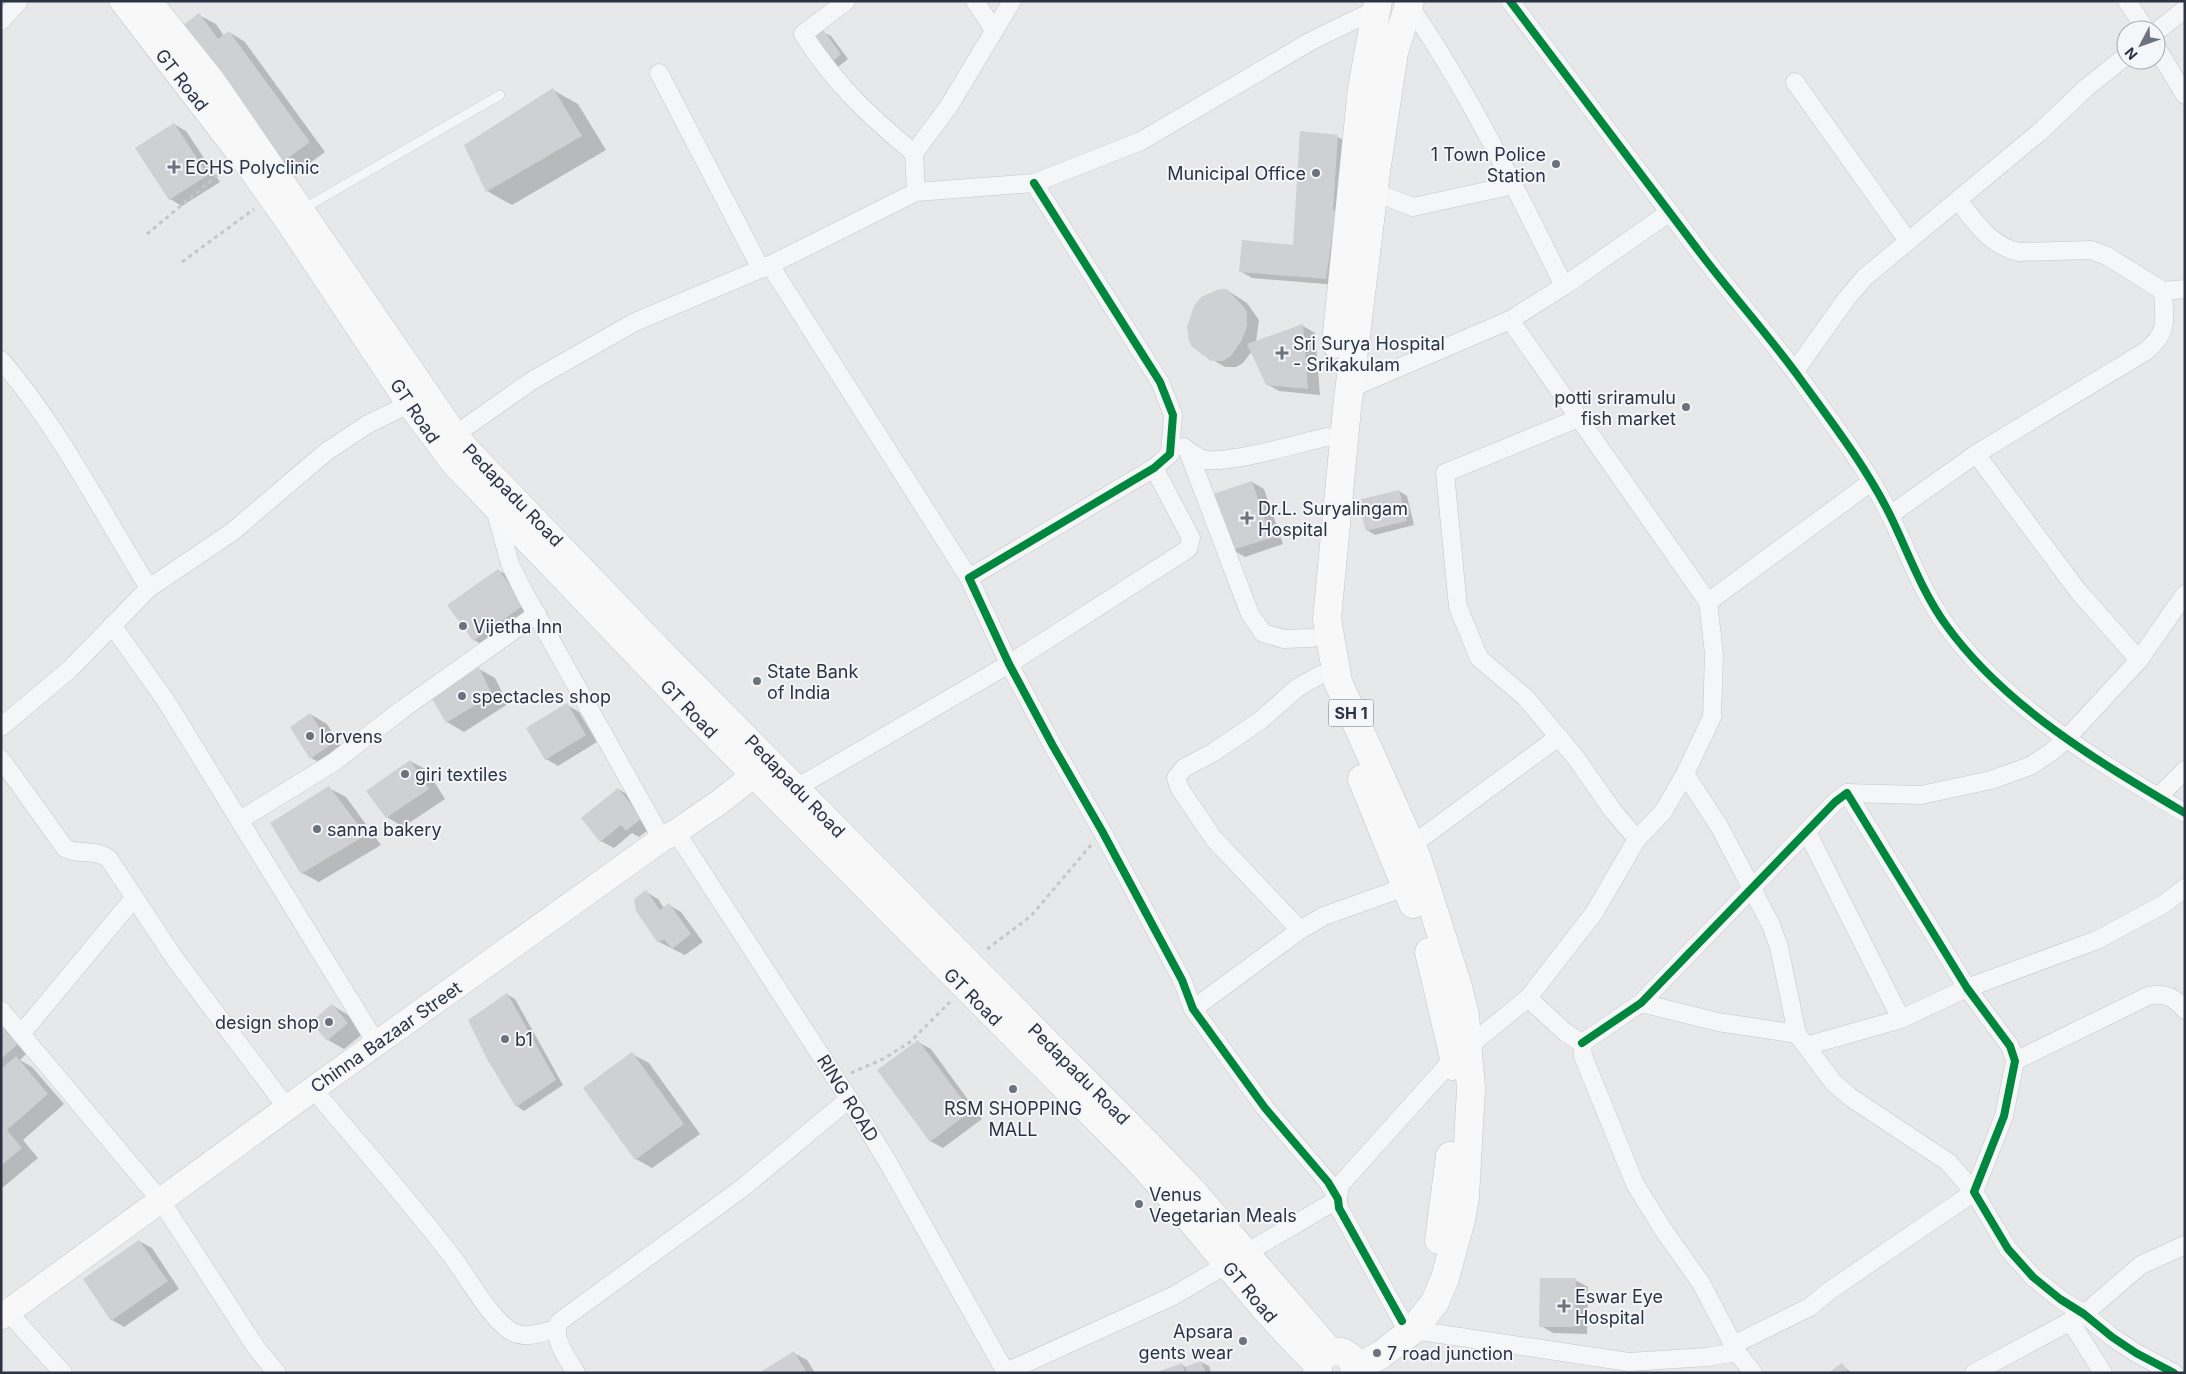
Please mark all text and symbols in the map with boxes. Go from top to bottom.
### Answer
north arrow [2116,20,2166,70]
text: N [2121,44,2141,63]
street label: GT Road [151,45,213,115]
place label: 1 Town Police Station [1431,144,1546,186]
place label: ECHS Polyclinic [185,157,320,178]
marker: 1 Town Police Station [1550,158,1562,170]
marker: ECHS Polyclinic [167,160,181,174]
place label: Municipal Office [1167,163,1306,184]
marker: Municipal Office [1310,167,1322,179]
place label: Sri Surya Hospital - Srikakulam [1293,333,1445,375]
marker: Sri Surya Hospital - Srikakulam [1275,346,1289,360]
street label: GT Road [386,375,444,447]
place label: potti sriramulu fish market [1554,387,1676,429]
marker: potti sriramulu fish market [1680,401,1692,413]
street label: Pedapadu Road [459,439,567,551]
place label: Dr.L. Suryalingam Hospital [1258,498,1408,540]
marker: Dr.L. Suryalingam Hospital [1240,511,1254,525]
place label: Vijetha Inn [473,616,562,637]
marker: Vijetha Inn [457,620,469,632]
place label: State Bank of India [767,661,858,703]
street label: GT Road [656,675,722,743]
marker: State Bank of India [751,675,763,687]
place label: spectacles shop [472,686,611,707]
marker: spectacles shop [456,690,468,702]
road number: SH 1 [1328,700,1374,726]
place label: lorvens [320,726,383,747]
marker: lorvens [304,730,316,742]
street label: Pedapadu Road [741,730,849,842]
place label: giri textiles [415,764,507,785]
marker: giri textiles [399,768,411,780]
place label: sanna bakery [327,819,442,840]
marker: sanna bakery [311,823,323,835]
street label: GT Road [940,964,1006,1030]
street label: Chinna Bazaar Street [307,977,466,1097]
place label: design shop [215,1012,319,1033]
marker: design shop [323,1016,335,1028]
street label: Pedapadu Road [1024,1019,1134,1129]
place label: b1 [515,1029,533,1050]
marker: b1 [499,1033,511,1045]
street label: RING ROAD [813,1051,883,1145]
marker: RSM SHOPPING MALL [1007,1083,1019,1095]
place label: RSM SHOPPING MALL [944,1098,1082,1140]
place label: Venus Vegetarian Meals [1149,1184,1297,1226]
marker: Venus Vegetarian Meals [1133,1198,1145,1210]
street label: GT Road [1218,1257,1282,1327]
place label: Eswar Eye Hospital [1575,1286,1663,1328]
marker: Eswar Eye Hospital [1557,1299,1571,1313]
place label: Apsara gents wear [1139,1321,1233,1363]
marker: Apsara gents wear [1237,1335,1249,1347]
place label: 7 road junction [1387,1343,1513,1364]
marker: 7 road junction [1371,1347,1383,1359]

